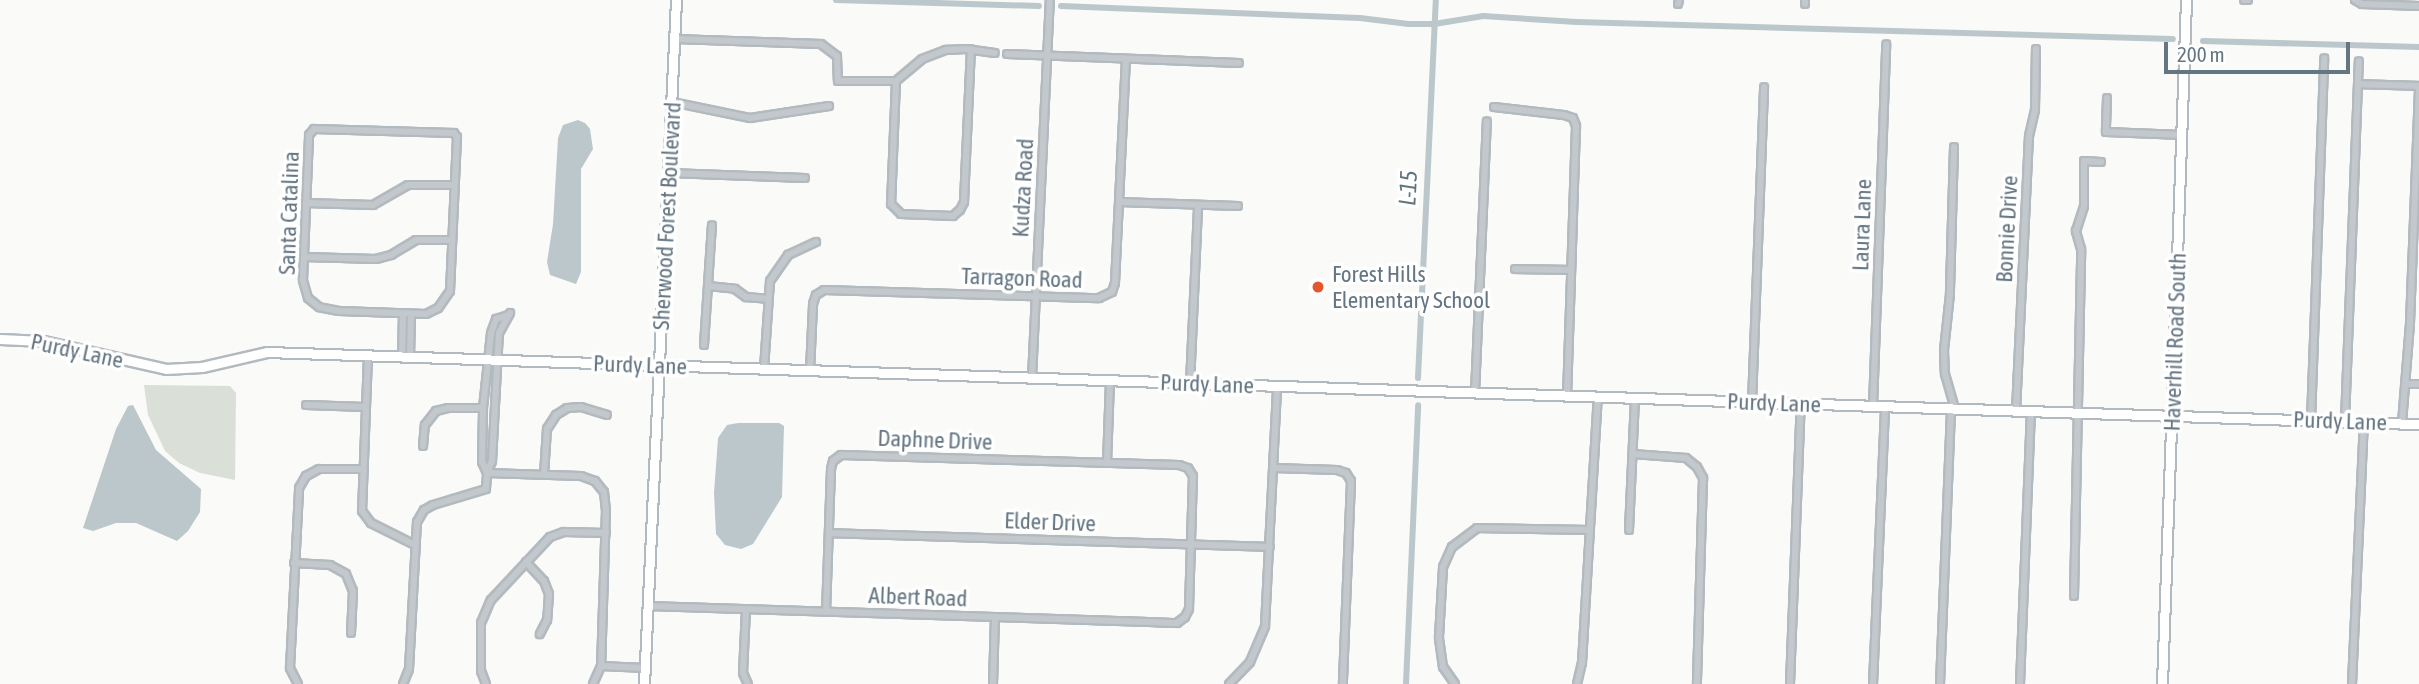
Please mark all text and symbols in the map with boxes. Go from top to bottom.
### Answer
scale bar [2167,28,2352,72]
text: 200 m [2177,42,2225,66]
street label: Sherwood Forest Boulevard [647,101,687,331]
street label: Kudza Road [1007,138,1039,238]
street label: Santa Catalina [273,151,305,275]
water label: L-15 [1393,170,1423,206]
street label: Bonnie Drive [1990,175,2024,283]
street label: Laura Lane [1847,179,1877,271]
street label: Haverhill Road South [2158,252,2192,432]
place label: Forest Hills Elementary School [1332,260,1490,314]
street label: Tarragon Road [961,262,1083,294]
marker: Forest Hills Elementary School [1310,279,1326,295]
street label: Purdy Lane [28,328,126,374]
street label: Purdy Lane [593,350,687,380]
street label: Purdy Lane [1160,369,1254,399]
street label: Purdy Lane [1727,388,1821,418]
street label: Purdy Lane [2293,406,2387,436]
street label: Daphne Drive [877,424,993,456]
street label: Elder Drive [1004,507,1096,537]
street label: Albert Road [868,581,968,613]

